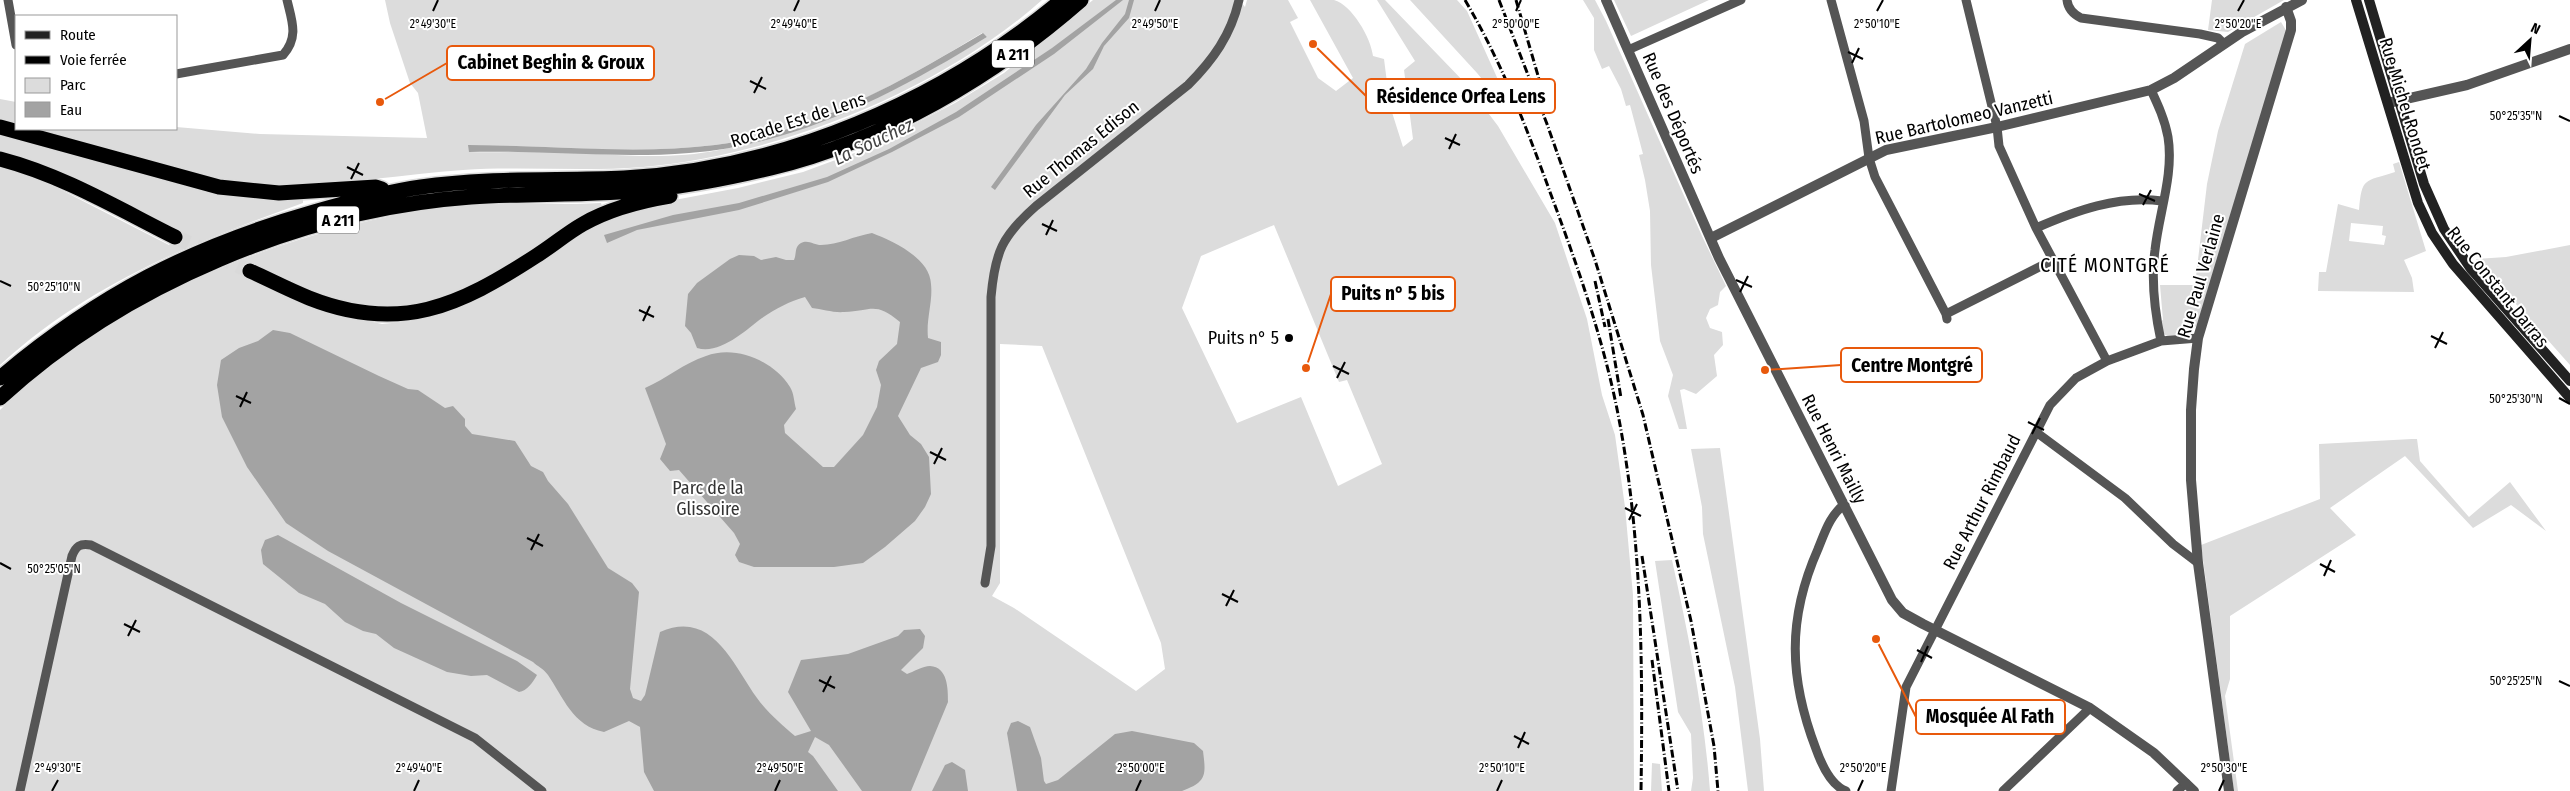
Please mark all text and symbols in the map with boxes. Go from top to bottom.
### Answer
legend [15,15,178,130]
north arrow [2505,15,2555,65]
text: 2°49'30"E [410,17,457,31]
text: 2°49'40"E [771,17,818,31]
text: 2°49'50"E [1132,17,1179,31]
text: 2°50'00"E [1492,17,1540,31]
text: 2°50'10"E [1854,17,1900,31]
text: 2°50'20"E [2215,17,2262,31]
text: N [2528,19,2543,38]
text: Route [60,26,96,44]
street label: Rue Michel Rondet [2374,35,2436,173]
road number: A 211 [992,41,1034,68]
callout: Cabinet Beghin & Groux [447,46,654,80]
street label: Rue des Déportés [1638,49,1709,177]
text: Voie ferrée [60,51,127,69]
text: Cabinet Beghin & Groux [458,51,645,74]
text: Parc [60,76,86,94]
callout: Résidence Orfea Lens [1366,79,1555,113]
text: Résidence Orfea Lens [1377,85,1546,108]
street label: Rue Bartolomeo Vanzetti [1873,87,2055,149]
street label: Rocade Est de Lens [728,88,869,152]
street label: Rue Thomas Edison [1019,95,1143,203]
text: Eau [60,101,82,119]
text: 50°25'35"N [2490,109,2542,123]
water label: La Souchez [830,113,917,170]
road number: A 211 [317,206,359,234]
street label: Rue Paul Verlaine [2173,211,2229,341]
street label: Rue Constant Darras [2442,222,2554,352]
district label: CITÉ MONTGRÉ [2040,253,2170,277]
callout: Puits n° 5 bis [1331,277,1455,311]
text: 50°25'10"N [28,280,80,294]
text: Puits n° 5 bis [1341,282,1445,305]
place label: Puits n° 5 [1208,327,1279,349]
marker: Puits n° 5 [1283,332,1295,344]
callout: Centre Montgré [1841,348,1982,382]
text: Centre Montgré [1851,354,1973,377]
street label: Rue Henri Mailly [1797,390,1871,508]
text: 50°25'30"N [2489,392,2543,406]
street label: Rue Arthur Rimbaud [1938,431,2026,573]
park label: Parc de la Glissoire [672,477,744,520]
text: 50°25'05"N [27,562,81,576]
text: 50°25'25"N [2490,674,2542,688]
callout: Mosquée Al Fath [1916,700,2065,734]
text: Mosquée Al Fath [1926,705,2054,728]
text: 2°49'30"E [35,761,82,775]
text: 2°49'40"E [396,761,443,775]
text: 2°49'50"E [757,761,804,775]
text: 2°50'00"E [1117,761,1165,775]
text: 2°50'10"E [1479,761,1525,775]
text: 2°50'20"E [1840,761,1887,775]
text: 2°50'30"E [2201,761,2248,775]

